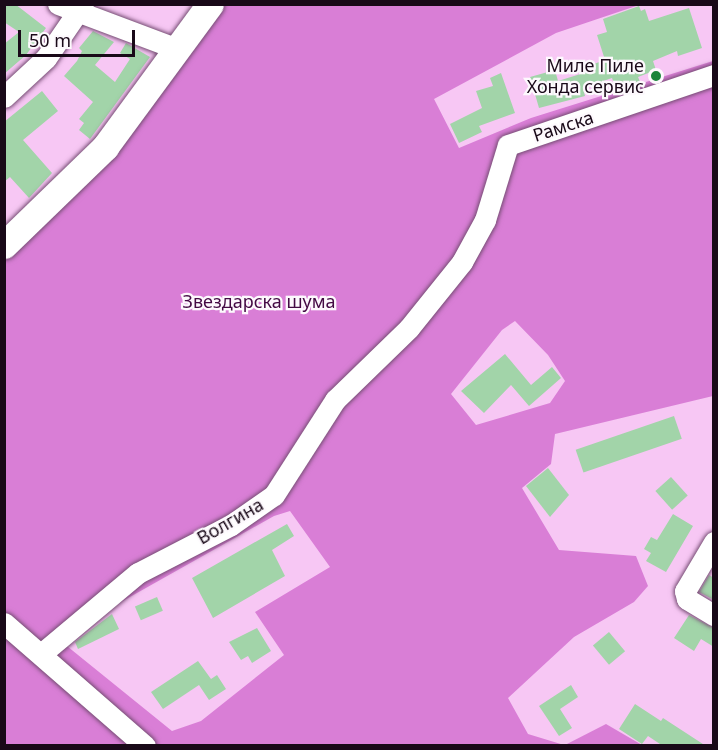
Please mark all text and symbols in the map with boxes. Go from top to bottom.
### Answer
scale bar [21,18,138,56]
text: 50 m [29,28,71,52]
place label: Миле Пиле Хонда сервис [527,55,644,98]
marker: Миле Пиле Хонда сервис [649,69,663,83]
street label: Рамска [530,106,596,146]
park label: Звездарска шума [183,290,335,312]
street label: Волгина [193,493,267,549]

